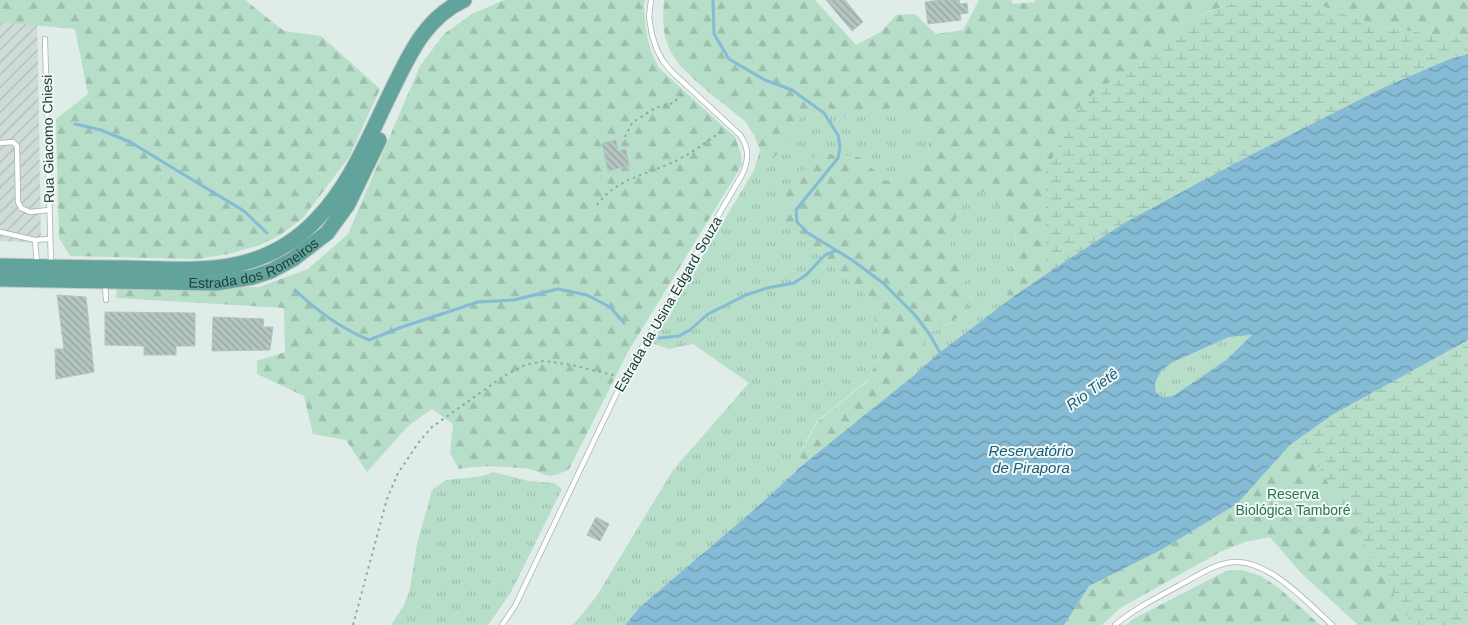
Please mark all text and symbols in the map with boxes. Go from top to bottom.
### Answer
street label: Rua Giacomo Chiesi [39,75,57,203]
street label: Estrada da Usina Edgard Souza [611,213,725,395]
street label: Estrada dos Romeiros [188,235,322,291]
water label: Rio Tietê [1063,365,1121,413]
water label: Reservatório de Pirapora [988,442,1074,476]
park label: Reserva Biológica Tamboré [1236,486,1351,518]

